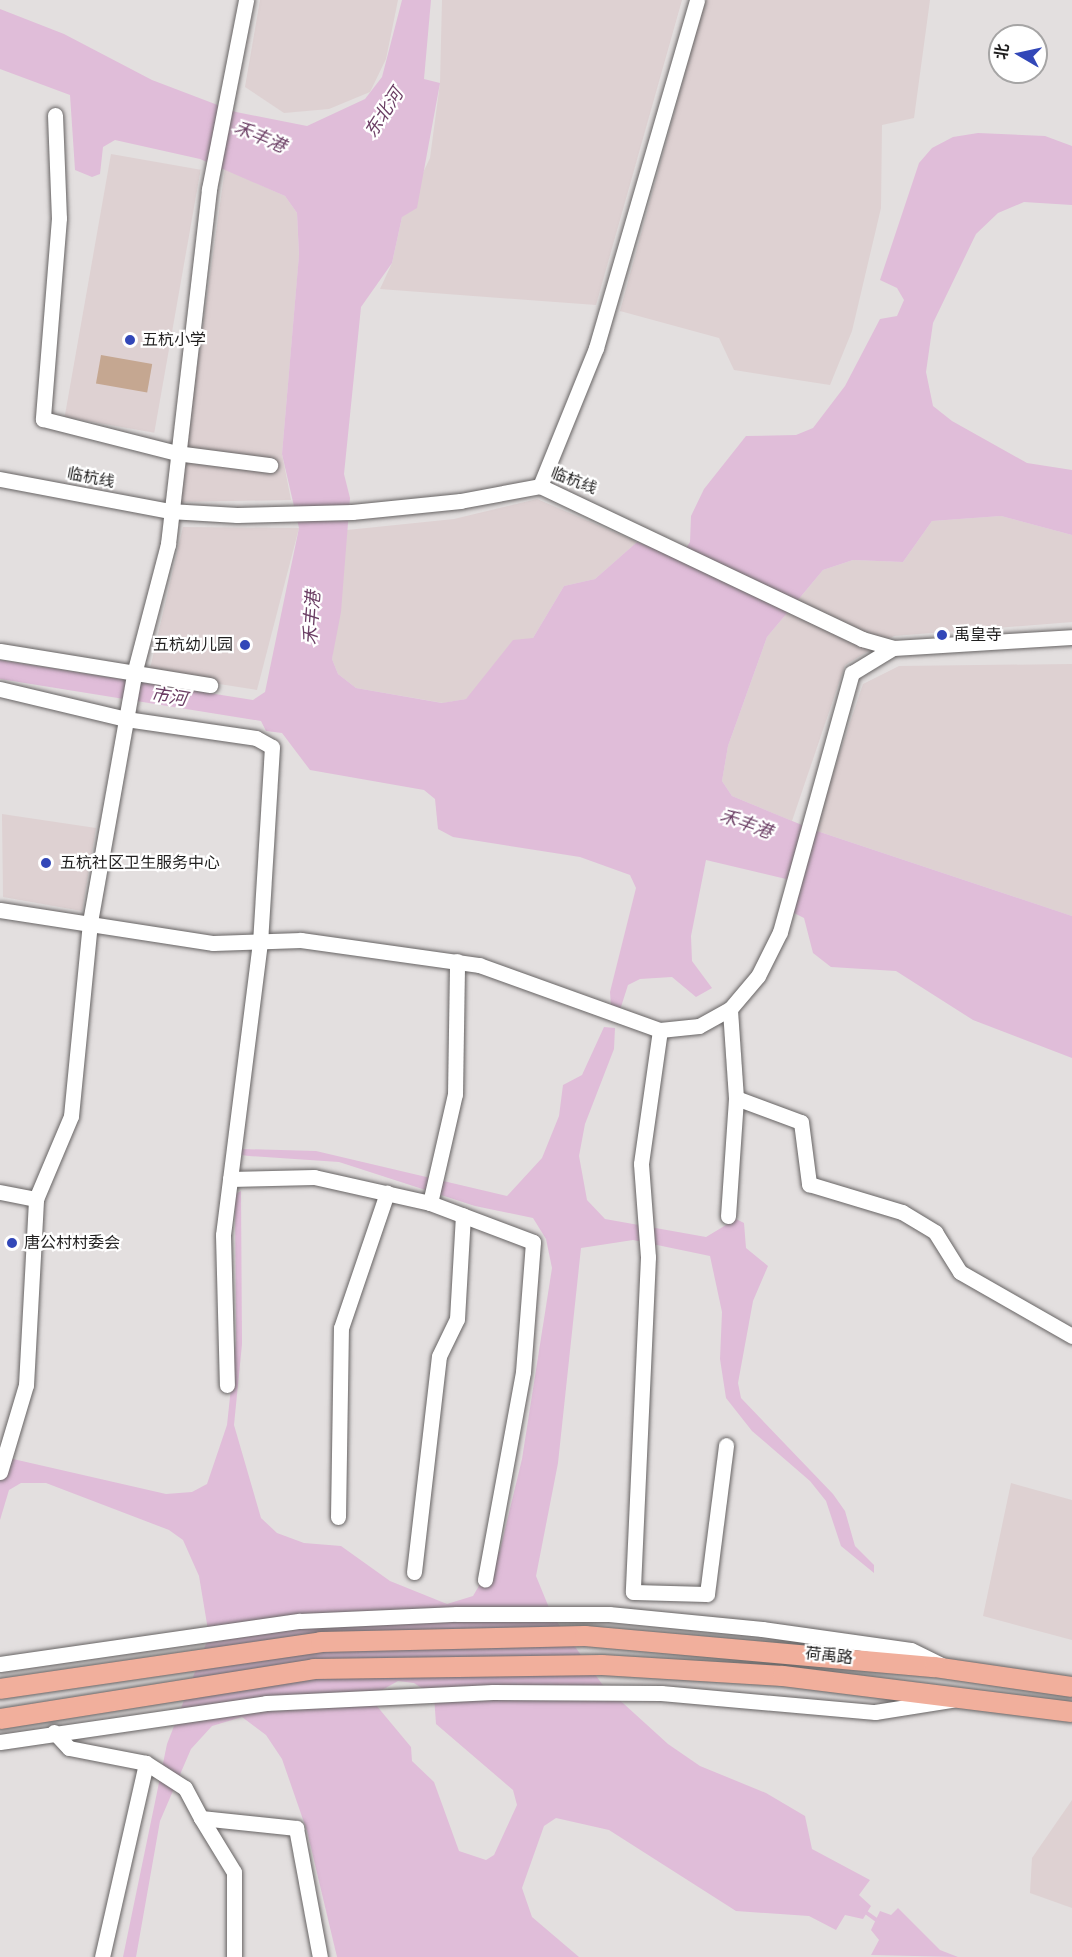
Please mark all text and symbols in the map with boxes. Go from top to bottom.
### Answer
north arrow [988,24,1048,84]
text: 北 [991,42,1012,61]
water label: 东北河 [360,84,408,142]
water label: 禾丰港 [231,117,289,157]
place label: 五杭小学 [142,330,206,350]
marker: 五杭小学 [123,333,137,347]
street label: 临杭线 [548,463,600,499]
street label: 临杭线 [66,464,116,492]
water label: 禾丰港 [299,590,325,646]
place label: 禹皇寺 [954,625,1002,645]
marker: 禹皇寺 [935,628,949,642]
place label: 五杭幼儿园 [153,635,233,655]
marker: 五杭幼儿园 [238,638,252,652]
water label: 市河 [150,684,188,710]
water label: 禾丰港 [717,805,775,843]
place label: 五杭社区卫生服务中心 [60,853,220,873]
marker: 五杭社区卫生服务中心 [37,854,55,872]
place label: 唐公村村委会 [24,1233,120,1253]
marker: 唐公村村委会 [5,1236,19,1250]
street label: 荷禹路 [804,1644,854,1668]

